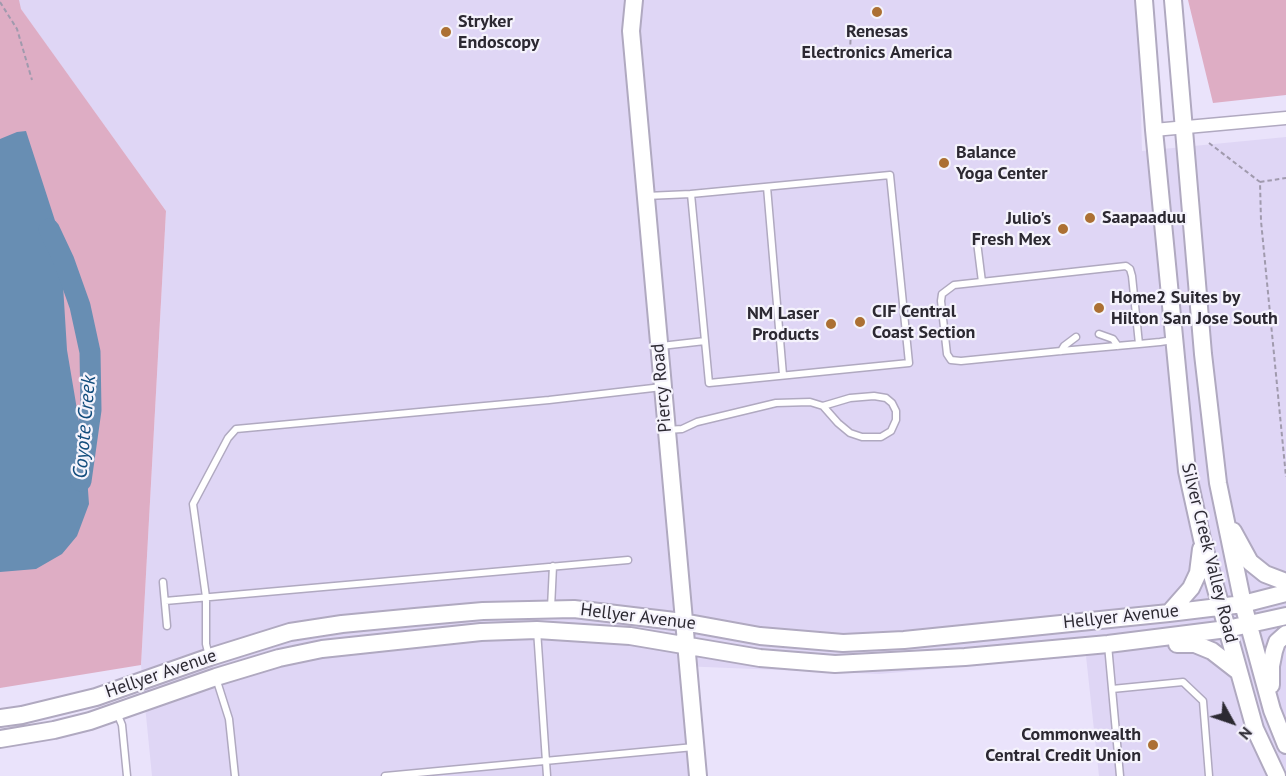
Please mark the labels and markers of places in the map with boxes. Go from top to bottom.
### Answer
marker: Renesas Electronics America [870,5,884,19]
place label: Stryker Endoscopy [458,11,539,54]
place label: Renesas Electronics America [802,21,952,63]
marker: Stryker Endoscopy [439,25,453,39]
place label: Balance Yoga Center [956,142,1048,184]
marker: Balance Yoga Center [937,156,951,170]
place label: Saapaaduu [1102,207,1186,229]
place label: Julio's Fresh Mex [972,208,1051,250]
marker: Saapaaduu [1083,211,1097,225]
marker: Julio's Fresh Mex [1056,222,1070,236]
place label: Home2 Suites by Hilton San Jose South [1111,287,1278,330]
place label: CIF Central Coast Section [872,301,975,344]
marker: Home2 Suites by Hilton San Jose South [1092,301,1106,315]
place label: NM Laser Products [747,303,819,346]
marker: CIF Central Coast Section [853,315,867,329]
marker: NM Laser Products [824,317,838,331]
place label: Commonwealth Central Credit Union [985,724,1141,766]
marker: Commonwealth Central Credit Union [1146,738,1160,752]

